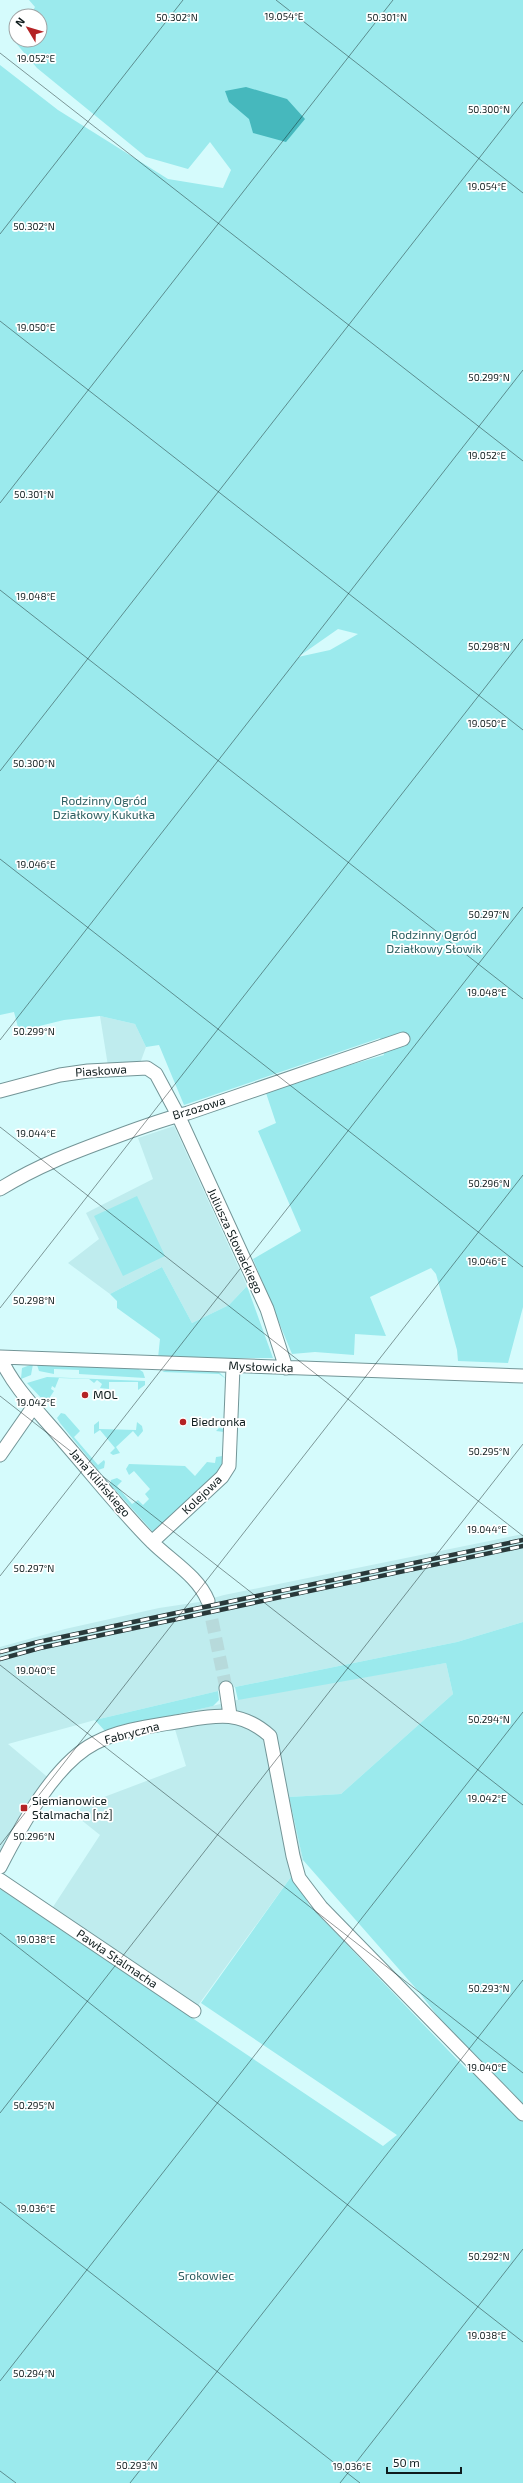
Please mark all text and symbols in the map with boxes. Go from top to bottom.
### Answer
north arrow [8,8,48,48]
text: 19.054°E [265,10,304,22]
text: 50.302°N [156,11,198,23]
text: 50.301°N [367,11,407,23]
text: N [12,14,27,29]
text: 19.052°E [17,52,56,64]
text: 50.300°N [468,103,510,115]
text: 19.054°E [468,180,507,192]
text: 50.302°N [13,220,55,232]
text: 19.050°E [17,321,56,333]
text: 50.299°N [468,371,510,383]
text: 19.052°E [468,449,507,461]
text: 50.301°N [14,488,54,500]
text: 19.048°E [16,590,56,602]
text: 50.298°N [468,640,510,652]
text: 19.050°E [468,717,507,729]
text: 50.300°N [13,757,55,769]
park label: Rodzinny Ogród Działkowy Kukułka [53,793,155,821]
text: 19.046°E [16,858,56,870]
text: 50.297°N [469,908,509,920]
park label: Rodzinny Ogród Działkowy Słowik [386,927,482,955]
text: 19.048°E [467,986,507,998]
text: 50.299°N [13,1025,55,1037]
street label: Piaskowa [75,1061,127,1079]
street label: Brzozowa [171,1092,227,1122]
text: 19.044°E [16,1127,56,1139]
text: 50.296°N [468,1177,510,1189]
street label: Juliusza Słowackiego [205,1186,267,1296]
text: 19.046°E [467,1255,507,1267]
text: 50.298°N [13,1294,55,1306]
street label: Mysłowicka [228,1358,294,1374]
place label: MOL [93,1387,118,1401]
marker: MOL [80,1390,90,1400]
text: 19.042°E [16,1396,56,1408]
place label: Biedronka [191,1414,246,1428]
marker: Biedronka [178,1417,188,1427]
street label: Jana Kilińskiego [67,1445,134,1519]
text: 50.295°N [468,1445,510,1457]
street label: Kolejowa [178,1472,225,1517]
text: 19.044°E [467,1523,507,1535]
text: 50.297°N [14,1562,54,1574]
text: 19.040°E [16,1664,56,1676]
text: 50.294°N [468,1713,510,1725]
street label: Fabryczna [103,1718,161,1746]
text: 19.042°E [467,1792,507,1804]
place label: Siemianowice Stalmacha [nż] [32,1793,113,1821]
marker: Siemianowice Stalmacha [nż] [19,1803,29,1813]
text: 50.296°N [13,1830,55,1842]
street label: Pawła Stalmacha [74,1926,161,1990]
text: 19.038°E [17,1933,56,1945]
text: 50.293°N [468,1982,510,1994]
text: 19.040°E [467,2061,507,2073]
text: 50.295°N [13,2099,55,2111]
text: 19.036°E [17,2202,56,2214]
text: 50.292°N [468,2250,510,2262]
park label: Srokowiec [178,2268,234,2282]
text: 19.038°E [468,2329,507,2341]
text: 50.294°N [13,2367,55,2379]
scale bar [387,2449,461,2475]
text: 50 m [393,2455,420,2469]
text: 50.293°N [116,2459,158,2471]
text: 19.036°E [333,2460,372,2472]

